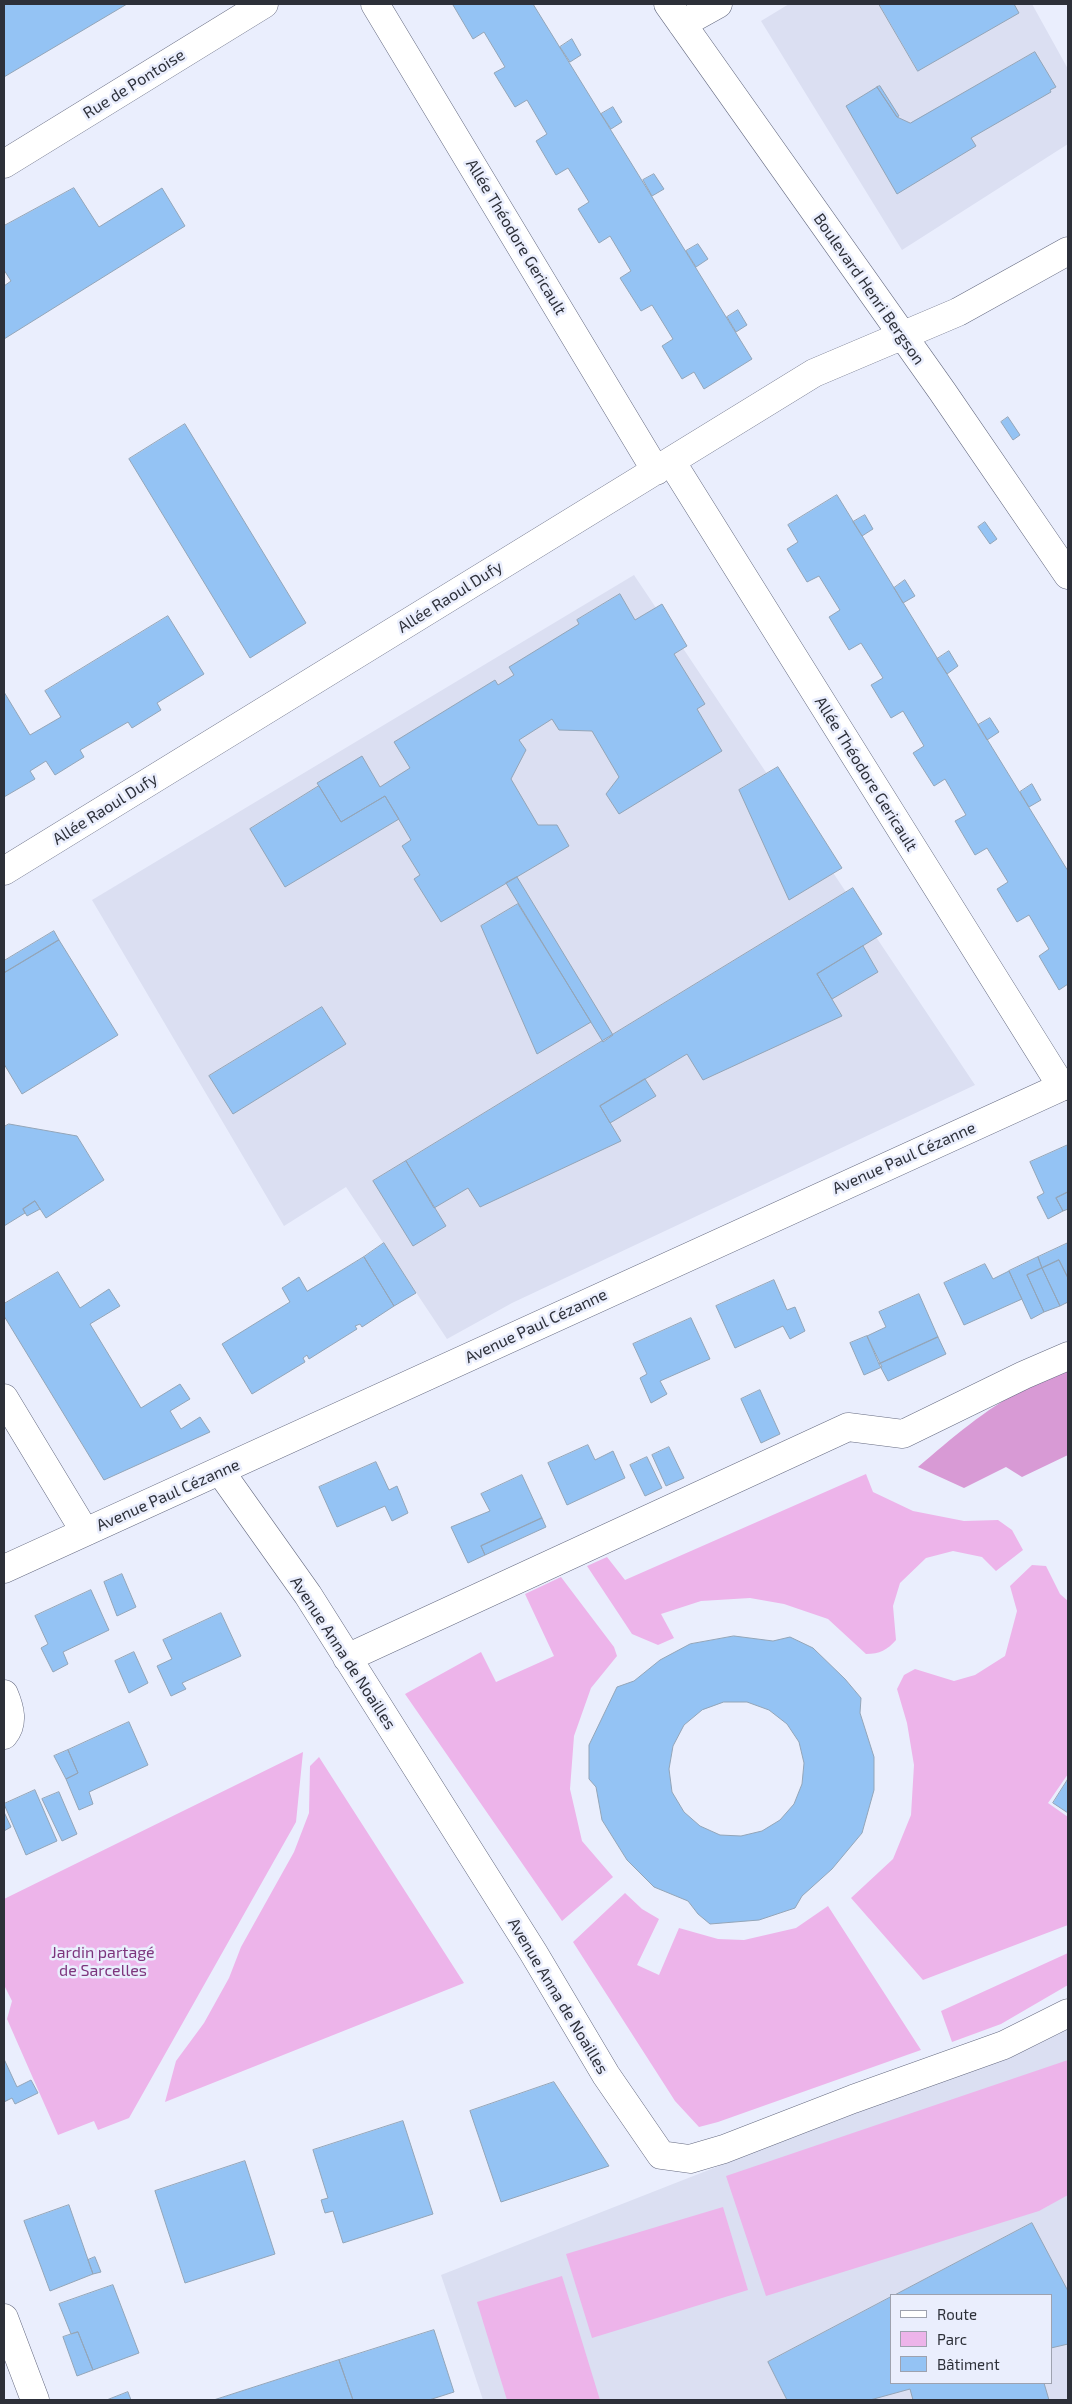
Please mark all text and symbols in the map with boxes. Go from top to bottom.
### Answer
street label: Rue de Pontoise [80,45,188,123]
street label: Allée Théodore Gericault [462,156,570,318]
street label: Boulevard Henri Bergson [809,210,929,368]
street label: Allée Raoul Dufy [394,557,506,637]
street label: Allée Théodore Gericault [811,693,921,855]
street label: Allée Raoul Dufy [49,769,161,849]
street label: Avenue Paul Cézanne [829,1118,979,1198]
street label: Avenue Paul Cézanne [462,1285,610,1367]
street label: Avenue Paul Cézanne [93,1455,243,1535]
street label: Avenue Anna de Noailles [286,1573,400,1733]
street label: Avenue Anna de Noailles [504,1914,612,2078]
park label: Jardin partagé de Sarcelles [51,1943,155,1981]
legend [890,2294,1052,2384]
text: Route [937,2305,977,2323]
text: Parc [937,2330,967,2348]
text: Bâtiment [937,2355,1000,2373]

